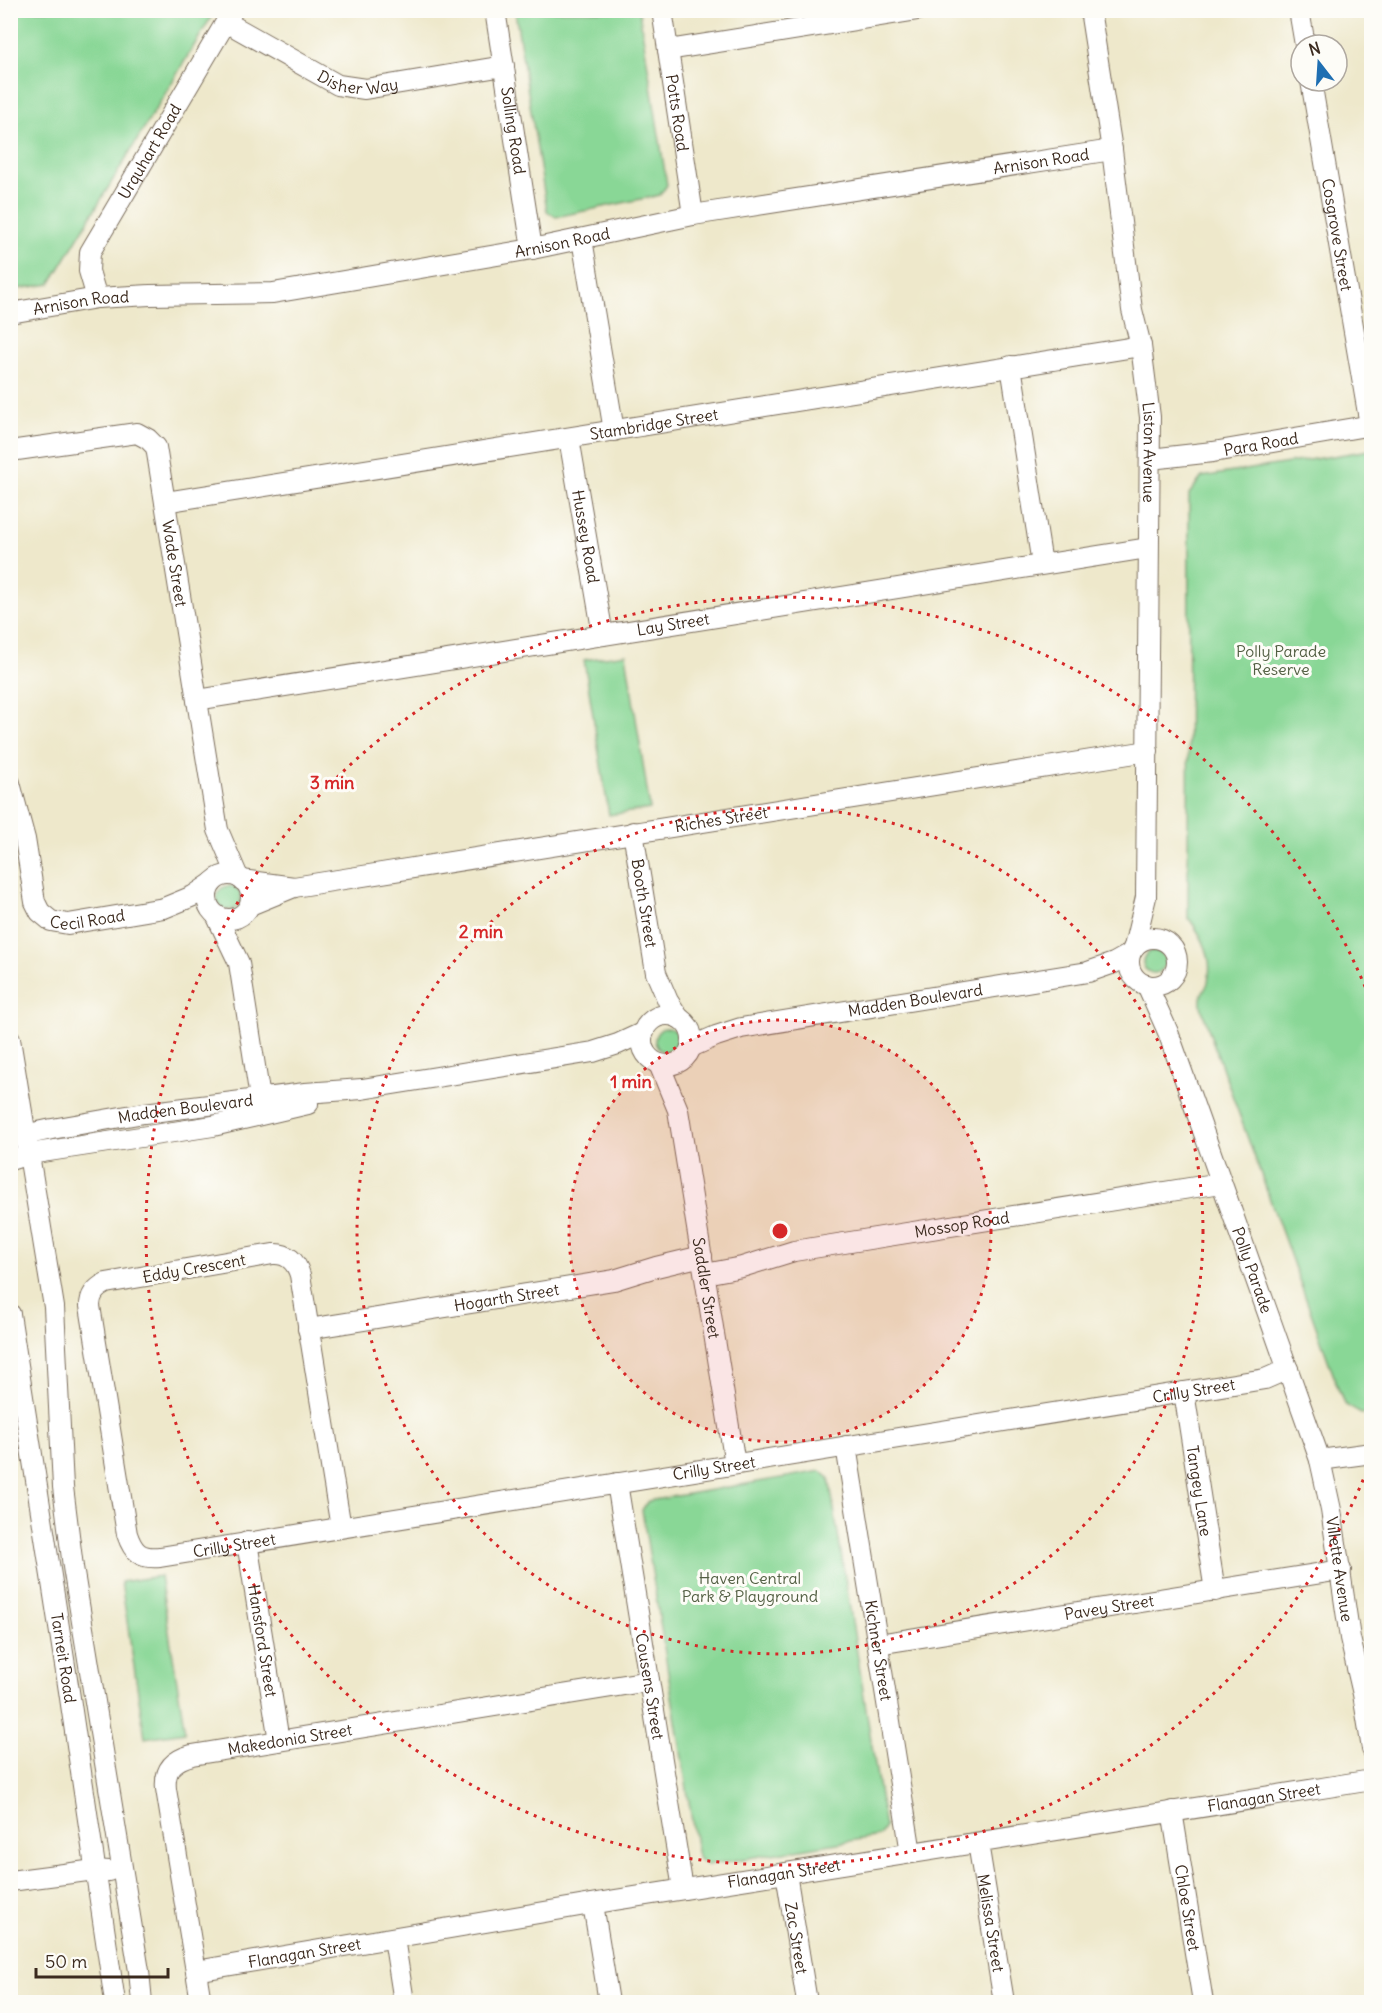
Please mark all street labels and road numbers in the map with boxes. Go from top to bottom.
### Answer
street label: Disher Way [314,66,400,99]
street label: Potts Road [662,73,693,153]
street label: Solling Road [497,85,530,176]
street label: Urquhart Road [114,100,185,203]
street label: Arnison Road [992,144,1090,178]
street label: Cosgrove Street [1318,177,1357,293]
street label: Arnison Road [513,223,612,262]
street label: Arnison Road [32,286,130,319]
street label: Liston Avenue [1138,401,1160,503]
street label: Stambridge Street [588,404,720,444]
street label: Para Road [1222,428,1300,460]
street label: Hussey Road [568,488,604,585]
street label: Wade Street [158,519,192,609]
street label: Lay Street [635,608,711,640]
street label: Riches Street [673,802,769,836]
street label: Booth Street [628,857,662,949]
street label: Cecil Road [48,905,126,934]
street label: Madden Boulevard [846,979,984,1021]
street label: Madden Boulevard [116,1090,254,1127]
street label: Mossop Road [913,1207,1011,1242]
street label: Polly Parade [1228,1224,1277,1316]
street label: Saddler Street [689,1236,725,1341]
street label: Eddy Crescent [141,1249,248,1287]
street label: Hogarth Street [452,1279,561,1315]
street label: Crilly Street [1151,1374,1237,1407]
street label: Tangey Lane [1182,1444,1216,1538]
street label: Crilly Street [671,1451,757,1484]
street label: Villette Avenue [1322,1515,1357,1623]
street label: Crilly Street [191,1528,277,1562]
street label: Hansford Street [244,1583,282,1699]
street label: Pavey Street [1063,1590,1156,1624]
street label: Kichner Street [861,1599,897,1703]
street label: Tarneit Road [47,1611,81,1704]
street label: Cousens Street [632,1632,669,1742]
street label: Makedonia Street [226,1719,354,1759]
street label: Flanagan Street [1206,1778,1322,1816]
street label: Flanagan Street [726,1854,842,1892]
street label: Chloe Street [1171,1863,1205,1953]
street label: Melissa Street [973,1872,1009,1974]
street label: Zac Street [781,1901,812,1976]
street label: Flanagan Street [247,1933,363,1972]

